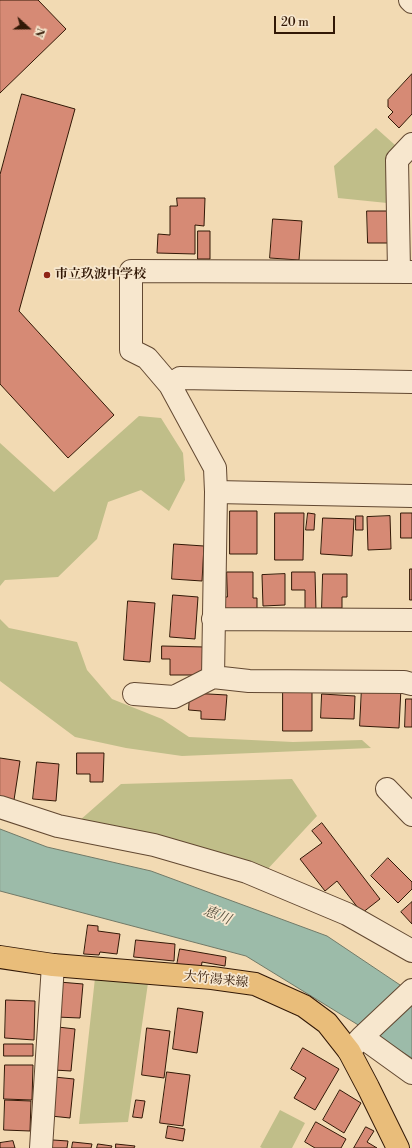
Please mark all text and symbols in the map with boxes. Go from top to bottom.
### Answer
north arrow [8,8,48,48]
scale bar [276,8,337,34]
text: 20 m [281,15,309,30]
text: N [31,26,47,39]
place label: 市立玖波中学校 [55,267,146,283]
marker: 市立玖波中学校 [42,270,52,280]
water label: 恵川 [201,903,233,929]
street label: 大竹湯来線 [183,969,249,991]

